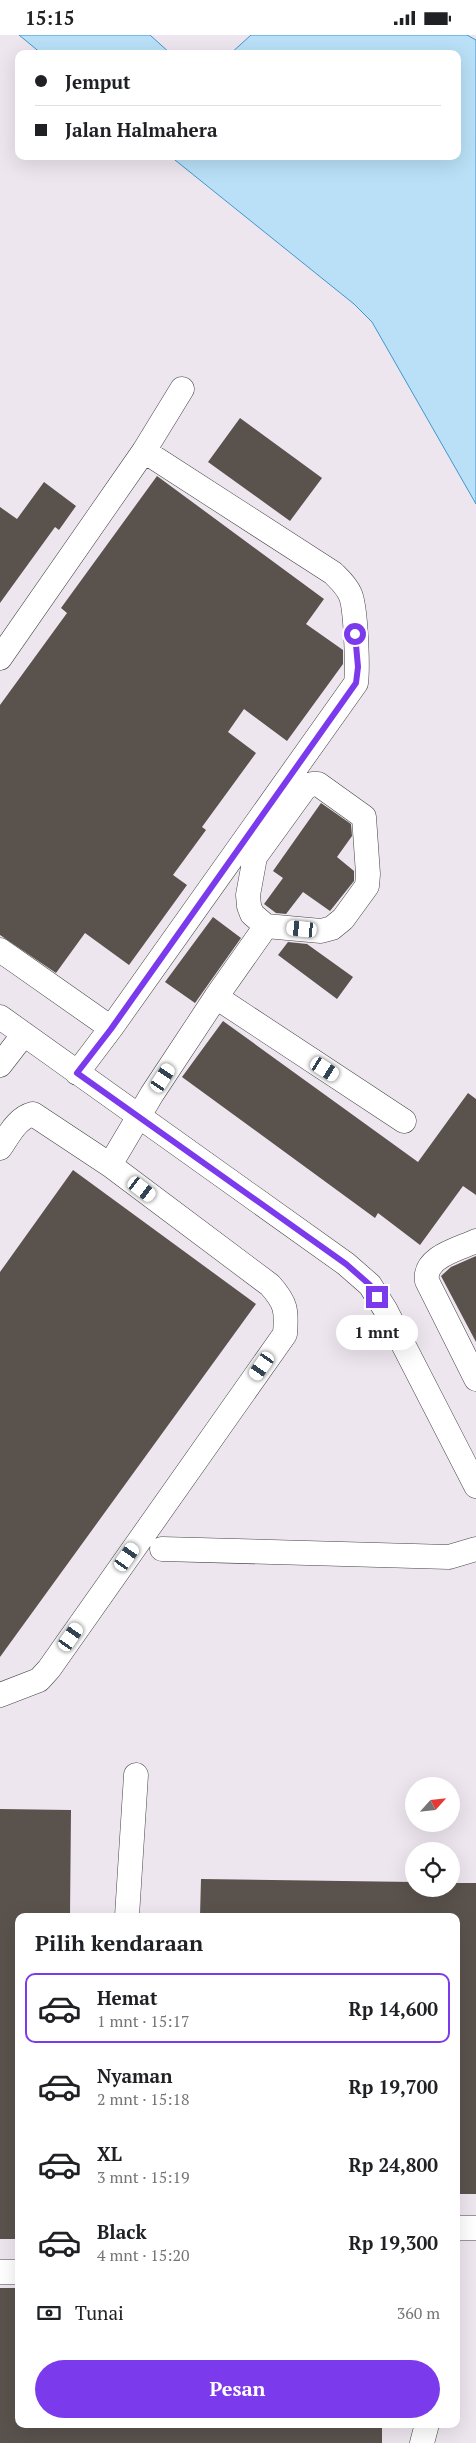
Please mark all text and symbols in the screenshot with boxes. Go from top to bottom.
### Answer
text: 15:15 [25,5,74,30]
text: Jemput [65,69,131,94]
text: Jalan Halmahera [65,117,218,142]
route start [344,623,366,645]
car [286,920,317,938]
car [308,1055,341,1083]
car [148,1061,177,1095]
car [125,1174,158,1204]
route end [366,1286,388,1308]
callout: 1 mnt [336,1315,418,1349]
text: 1 mnt [355,1321,399,1343]
car [247,1349,276,1383]
car [112,1540,141,1574]
car [56,1620,85,1654]
north arrow [405,1777,460,1833]
map controls [405,1777,460,1897]
button: locate [405,1842,460,1897]
text: Pilih kendaraan [35,1928,203,1957]
text: Hemat [97,1985,158,2010]
icon: car [37,1986,82,2031]
text: Rp 14,600 [349,1996,438,2021]
text: 1 mnt · 15:17 [97,2010,190,2032]
text: Nyaman [97,2063,172,2088]
icon: car [37,2064,82,2109]
text: Rp 19,700 [349,2074,438,2099]
text: 2 mnt · 15:18 [97,2088,190,2110]
text: XL [97,2141,122,2166]
icon: car [37,2142,82,2187]
text: Rp 24,800 [349,2152,438,2177]
text: 3 mnt · 15:19 [97,2166,190,2188]
text: Black [97,2219,147,2244]
icon: car [37,2220,82,2265]
text: Rp 19,300 [349,2230,438,2255]
text: 4 mnt · 15:20 [97,2244,190,2266]
icon: cash [35,2299,63,2327]
text: Tunai [75,2300,124,2325]
text: 360 m [397,2302,440,2324]
button: Pesan [35,2360,440,2418]

